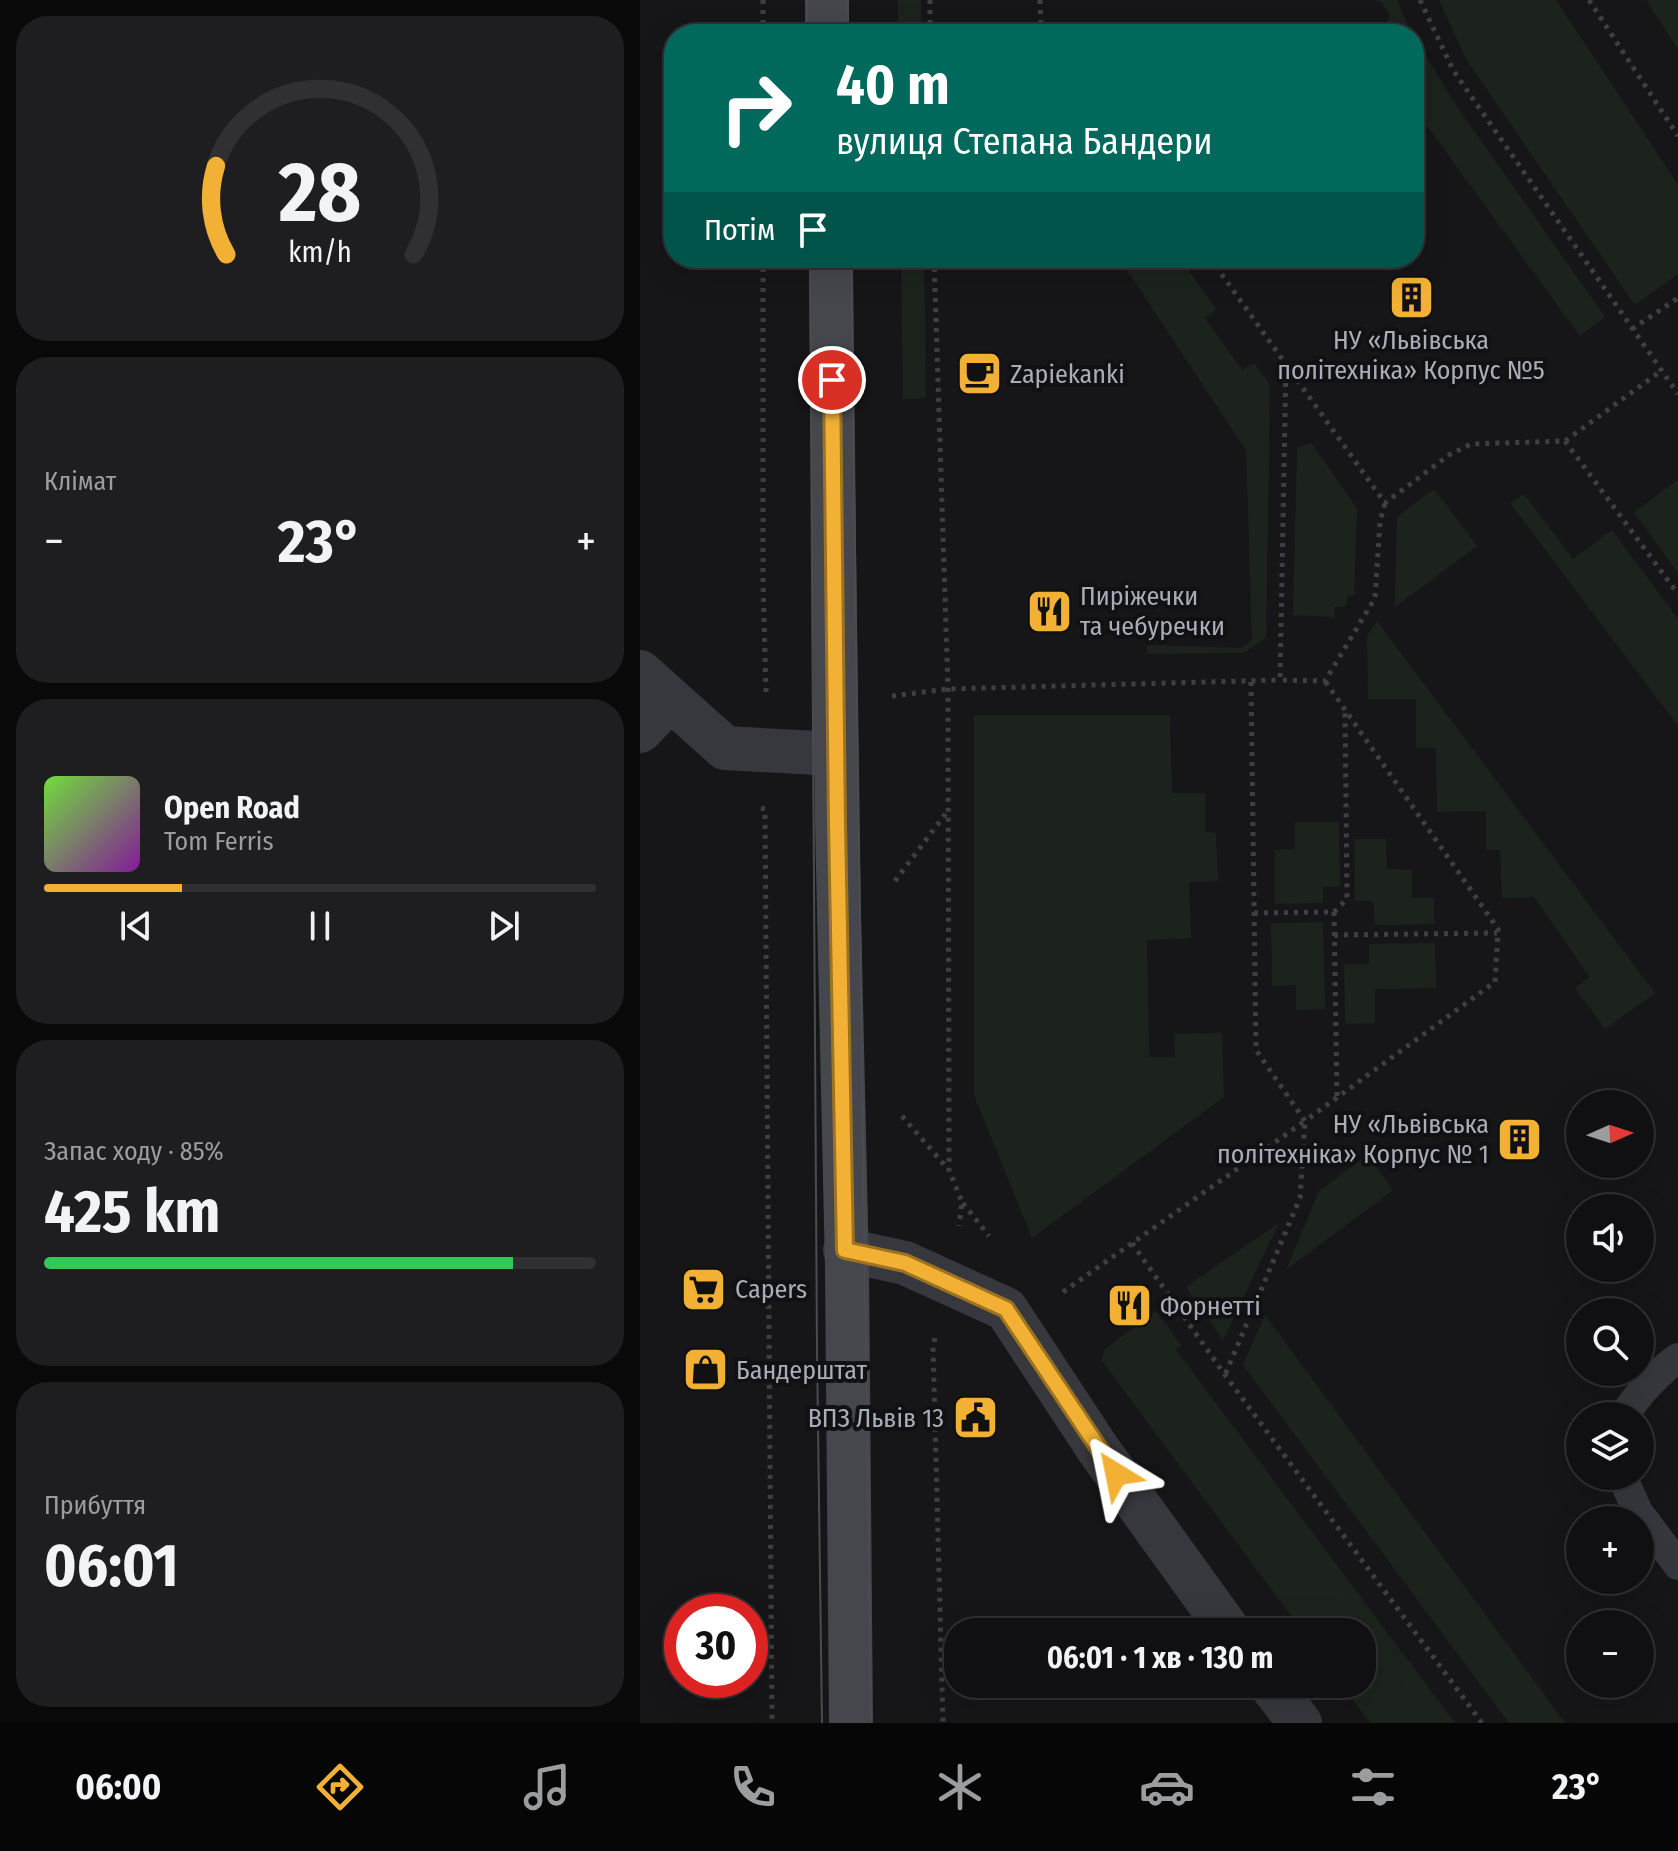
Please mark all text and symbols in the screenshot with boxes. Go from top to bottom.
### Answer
text: 40 m [836,52,950,119]
icon: right [704,56,808,160]
text: вулиця Степана Бандери [836,120,1213,164]
text: 28 [278,142,361,242]
icon: arrive [791,208,835,252]
text: Потім [704,212,775,248]
text: km/h [288,235,352,270]
building icon: НУ «Львівська політехніка» Корпус №5 [1387,273,1435,321]
place label: НУ «Львівська політехніка» Корпус №5 [1277,325,1545,386]
pin [798,346,866,414]
cafe icon: Zapiekanki [955,350,1003,398]
icon: arrive [810,358,854,402]
place label: Zapiekanki [1010,359,1125,390]
text: Клімат [44,466,116,497]
text: 23° [278,506,362,578]
text: − [44,515,64,568]
text: + [576,515,596,568]
place label: Пиріжечки та чебуречки [1080,581,1225,642]
restaurant icon: Пиріжечки та чебуречки [1025,587,1073,635]
text: Open Road [164,790,300,826]
text: Tom Ferris [164,826,274,857]
icon: previous [114,904,158,948]
icon: pause [298,904,342,948]
icon: next [482,904,526,948]
north arrow [1566,1090,1654,1178]
map controls [1566,1090,1654,1698]
place label: НУ «Львівська політехніка» Корпус № 1 [1217,1109,1489,1170]
building icon: НУ «Львівська політехніка» Корпус № 1 [1496,1115,1544,1163]
text: Запас ходу · 85% [44,1136,224,1167]
text: 425 km [44,1176,220,1248]
button: sound [1566,1194,1654,1282]
supermarket icon: Capers [680,1265,728,1313]
place label: Capers [735,1274,807,1305]
restaurant icon: Форнетті [1105,1282,1153,1330]
place label: Форнетті [1160,1291,1261,1322]
button: search [1566,1298,1654,1386]
shop icon: Бандерштат [681,1346,729,1394]
place label: Бандерштат [736,1355,867,1386]
public building icon: ВПЗ Львів 13 [951,1394,999,1442]
button: layers [1566,1402,1654,1490]
place label: ВПЗ Львів 13 [808,1403,944,1434]
position arrow [1074,1432,1158,1516]
text: Прибуття [44,1490,146,1521]
button: + [1566,1506,1654,1594]
text: 06:01 [44,1530,179,1602]
speed limit sign: 30 [664,1594,768,1698]
button: − [1566,1610,1654,1698]
text: 06:01 · 1 хв · 130 m [1047,1640,1273,1676]
icon: directions [312,1759,368,1815]
icon: music [519,1759,575,1815]
icon: phone [725,1759,781,1815]
icon: climate [932,1759,988,1815]
icon: car [1139,1759,1195,1815]
icon: filters [1345,1759,1401,1815]
text: 06:00 [75,1765,161,1809]
text: 23° [1552,1765,1603,1809]

